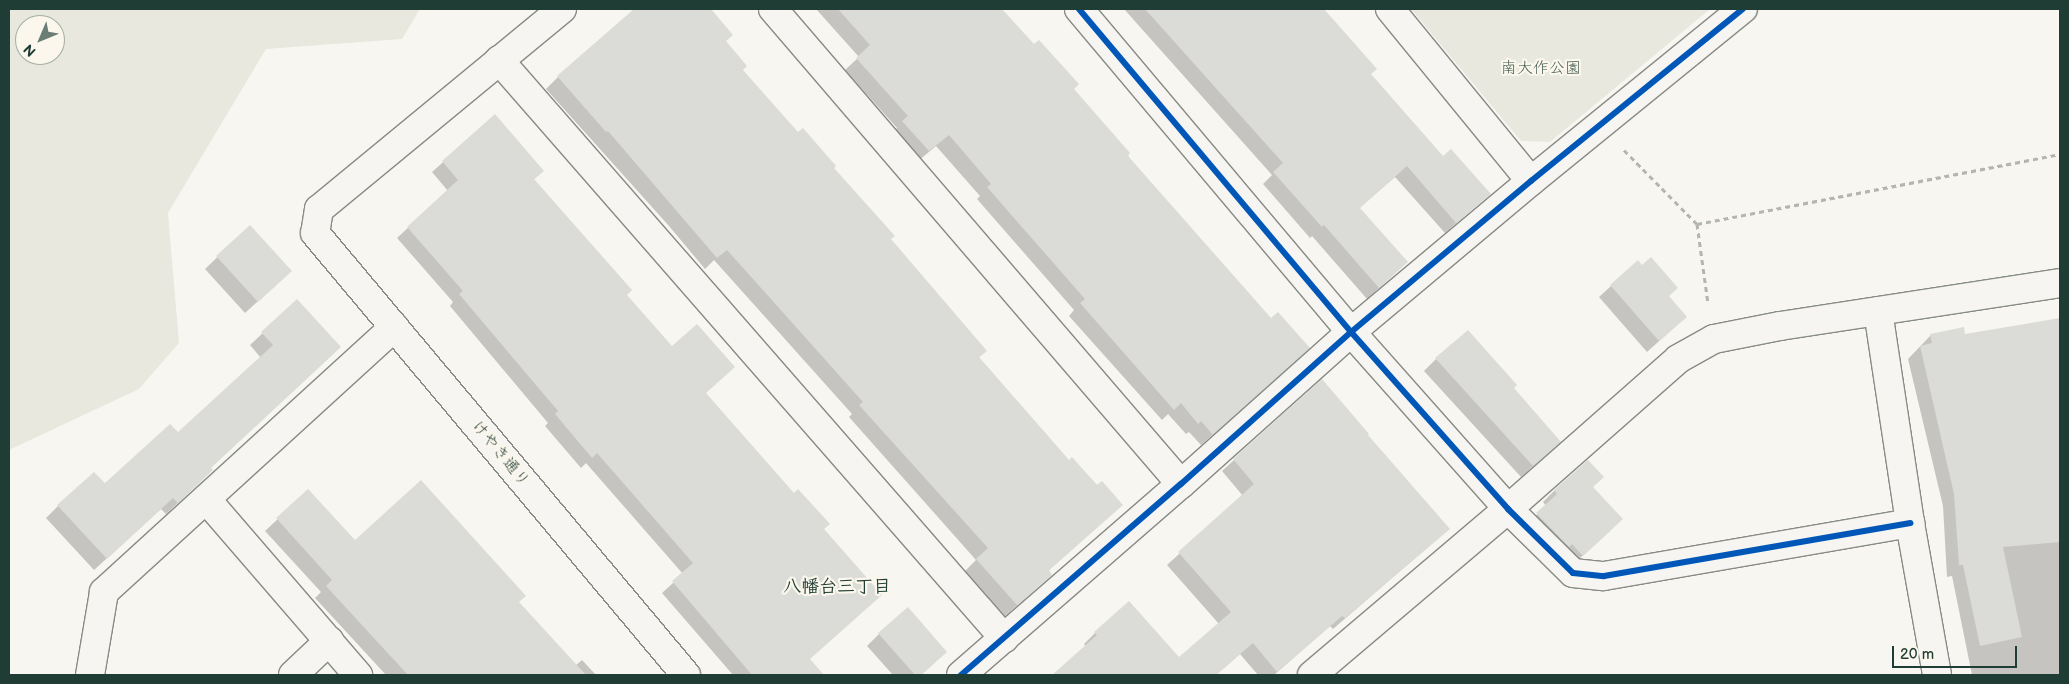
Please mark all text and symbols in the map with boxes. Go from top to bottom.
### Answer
north arrow [15,15,65,65]
text: N [20,41,39,60]
park label: 南大作公園 [1501,59,1581,79]
street label: けやき通り [467,417,533,491]
district label: 八幡台三丁目 [783,576,891,598]
scale bar [1894,636,2019,668]
text: 20 m [1900,645,1934,664]

